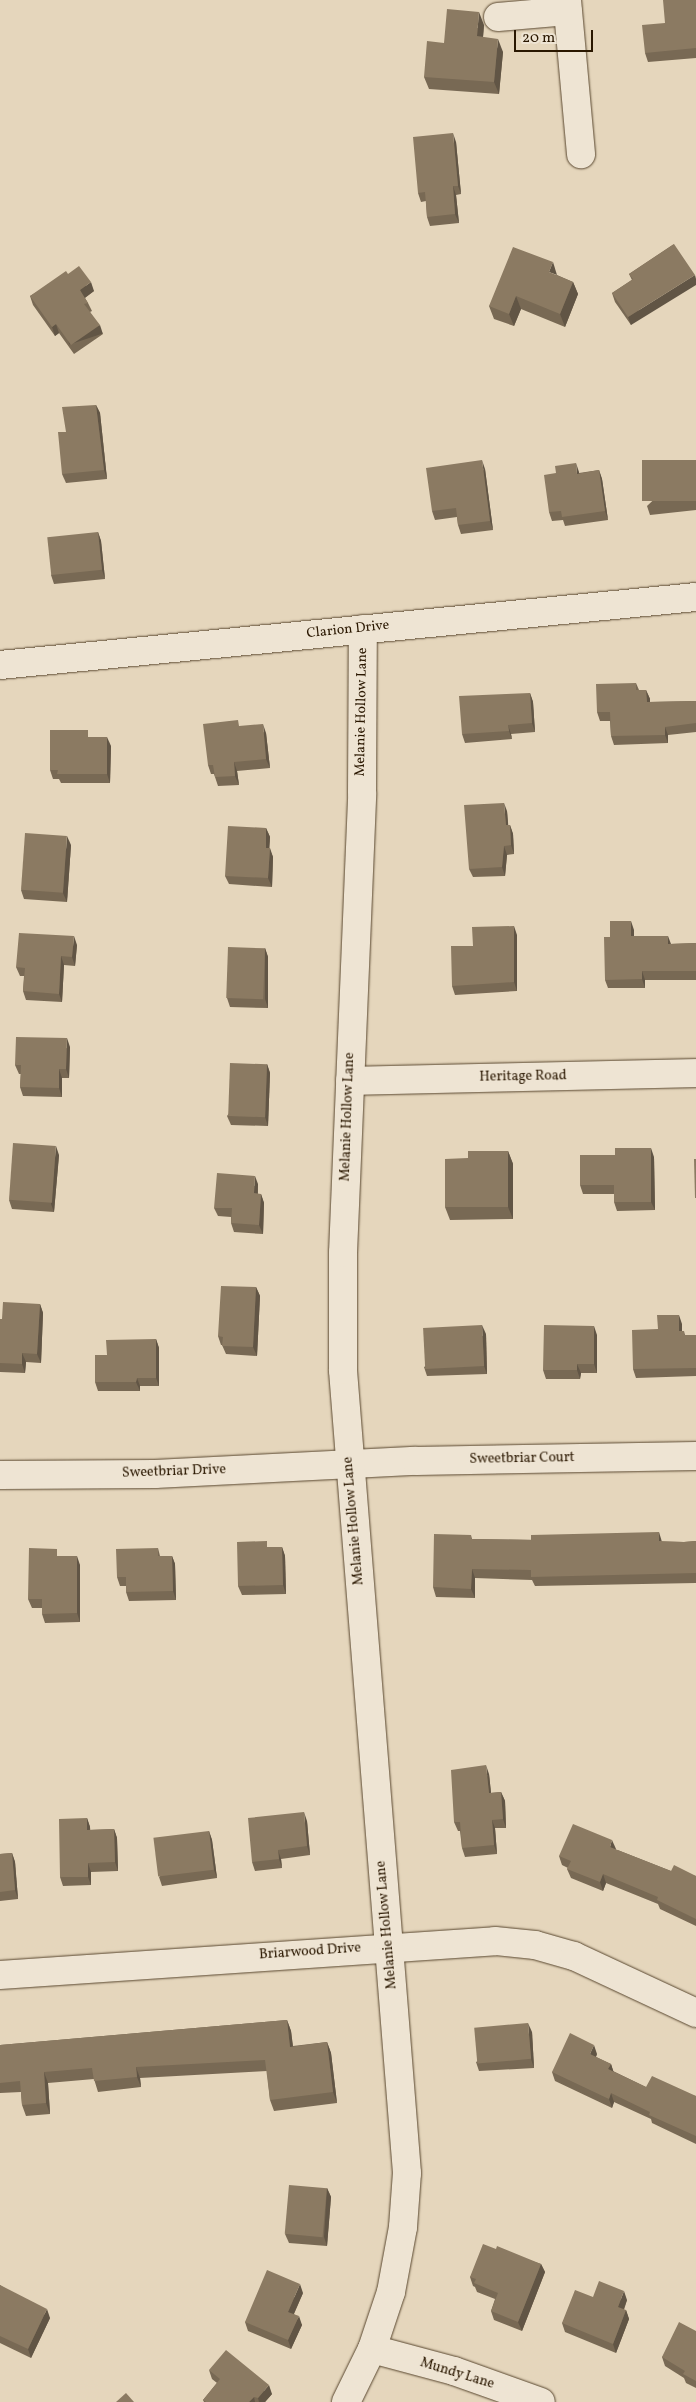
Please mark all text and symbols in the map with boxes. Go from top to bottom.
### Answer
scale bar [516,20,595,52]
text: 20 m [522,28,555,49]
street label: Clarion Drive [306,617,390,643]
street label: Melanie Hollow Lane [352,647,372,777]
street label: Melanie Hollow Lane [337,1052,359,1182]
street label: Heritage Road [479,1068,567,1086]
street label: Sweetbriar Court [469,1450,575,1468]
street label: Melanie Hollow Lane [340,1456,368,1586]
street label: Sweetbriar Drive [122,1462,226,1482]
street label: Melanie Hollow Lane [373,1860,401,1990]
street label: Briarwood Drive [258,1940,362,1964]
street label: Mundy Lane [418,2355,496,2393]

